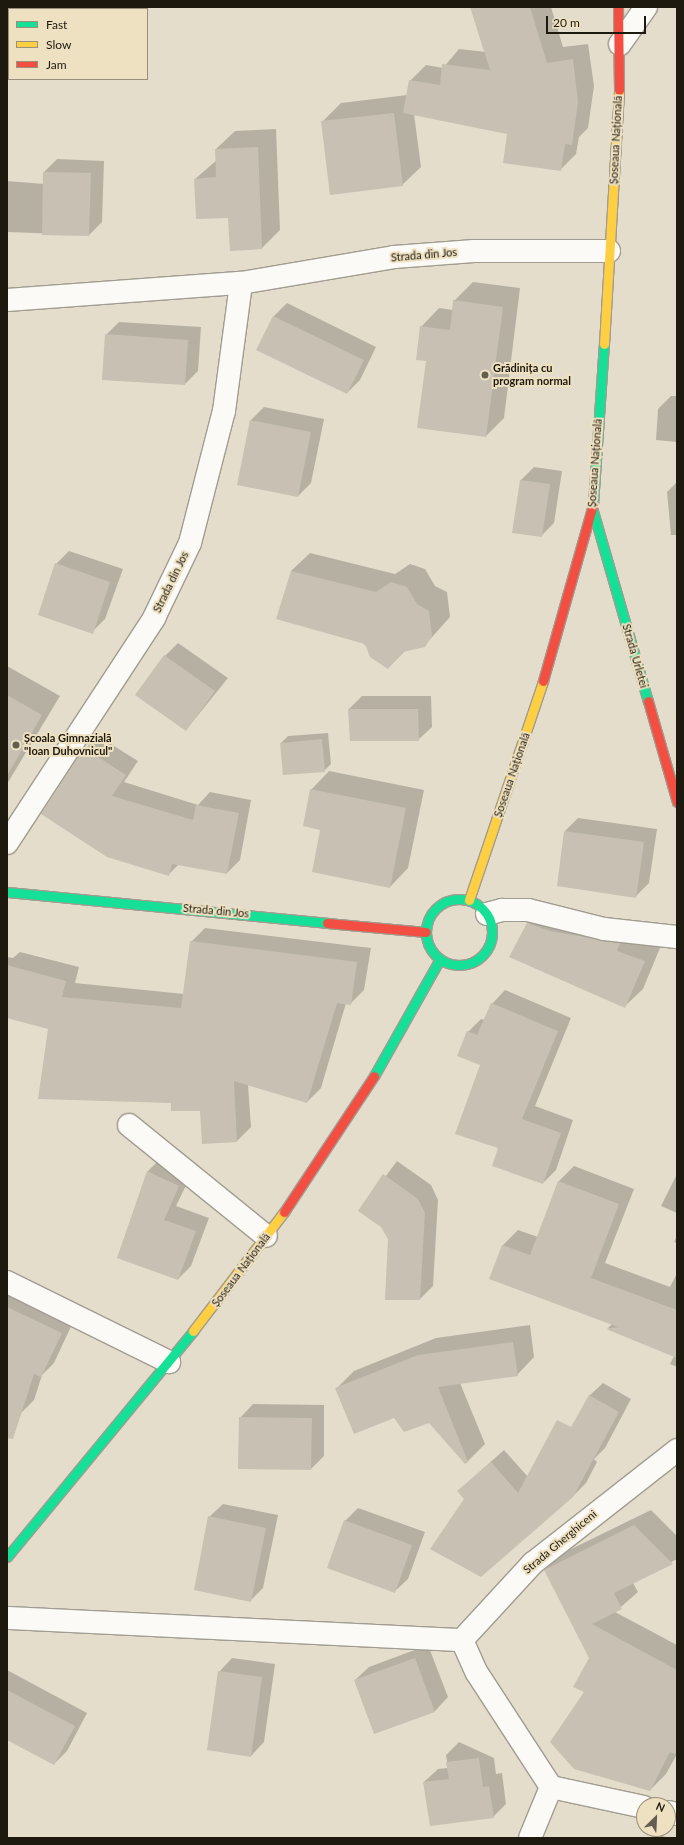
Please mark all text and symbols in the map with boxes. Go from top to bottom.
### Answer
legend [8,8,148,80]
scale bar [548,8,648,34]
text: 20 m [553,15,580,30]
text: Fast [46,17,67,32]
text: Slow [46,37,71,52]
text: Jam [46,57,67,72]
street label: Șoseaua Națională [607,95,625,185]
street label: Strada din Jos [390,246,458,264]
place label: Grădinița cu program normal [493,362,571,388]
marker: Grădinița cu program normal [480,370,490,380]
street label: Șoseaua Națională [585,418,605,508]
street label: Strada din Jos [150,549,192,615]
street label: Strada Urletei [620,622,650,690]
street label: Șoseaua Națională [491,731,533,819]
place label: Școala Gimnazială "Ioan Duhovnicul" [24,732,112,758]
marker: Școala Gimnazială "Ioan Duhovnicul" [11,740,21,750]
street label: Strada din Jos [182,902,250,920]
street label: Șoseaua Națională [209,1231,273,1309]
street label: Strada Gherghiceni [521,1508,599,1576]
north arrow [636,1797,676,1837]
text: N [654,1799,667,1814]

